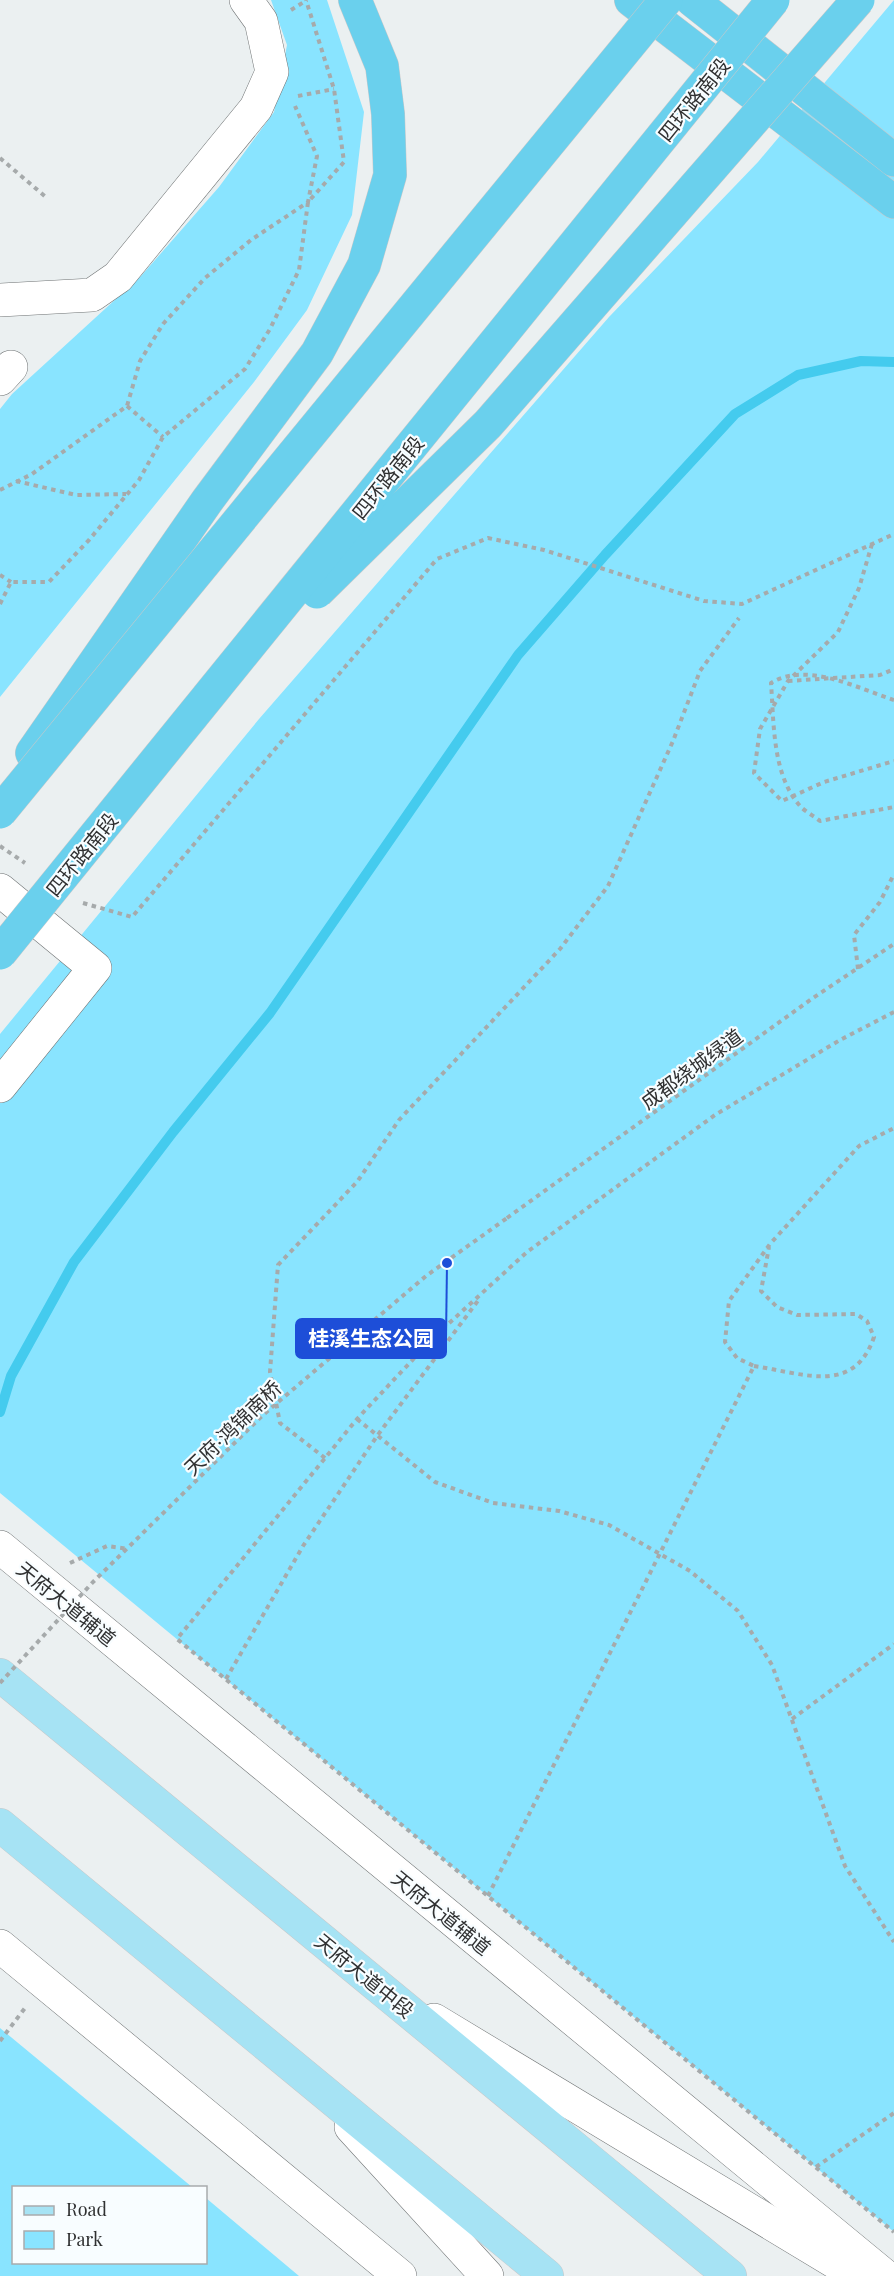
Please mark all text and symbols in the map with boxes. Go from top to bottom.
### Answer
street label: 四环路南段 [651,52,735,146]
street label: 四环路南段 [345,430,429,524]
street label: 四环路南段 [39,807,123,901]
street label: 成都绕城绿道 [635,1022,747,1114]
callout: 桂溪生态公园 [296,1319,446,1358]
text: 桂溪生态公园 [308,1323,434,1351]
street label: 天府·鸿锦南桥 [178,1374,286,1480]
street label: 天府大道辅道 [12,1555,122,1651]
street label: 天府大道辅道 [387,1864,497,1960]
street label: 天府大道中段 [310,1927,420,2023]
legend [12,2186,207,2264]
text: Road [66,2197,107,2221]
text: Park [66,2227,103,2251]

